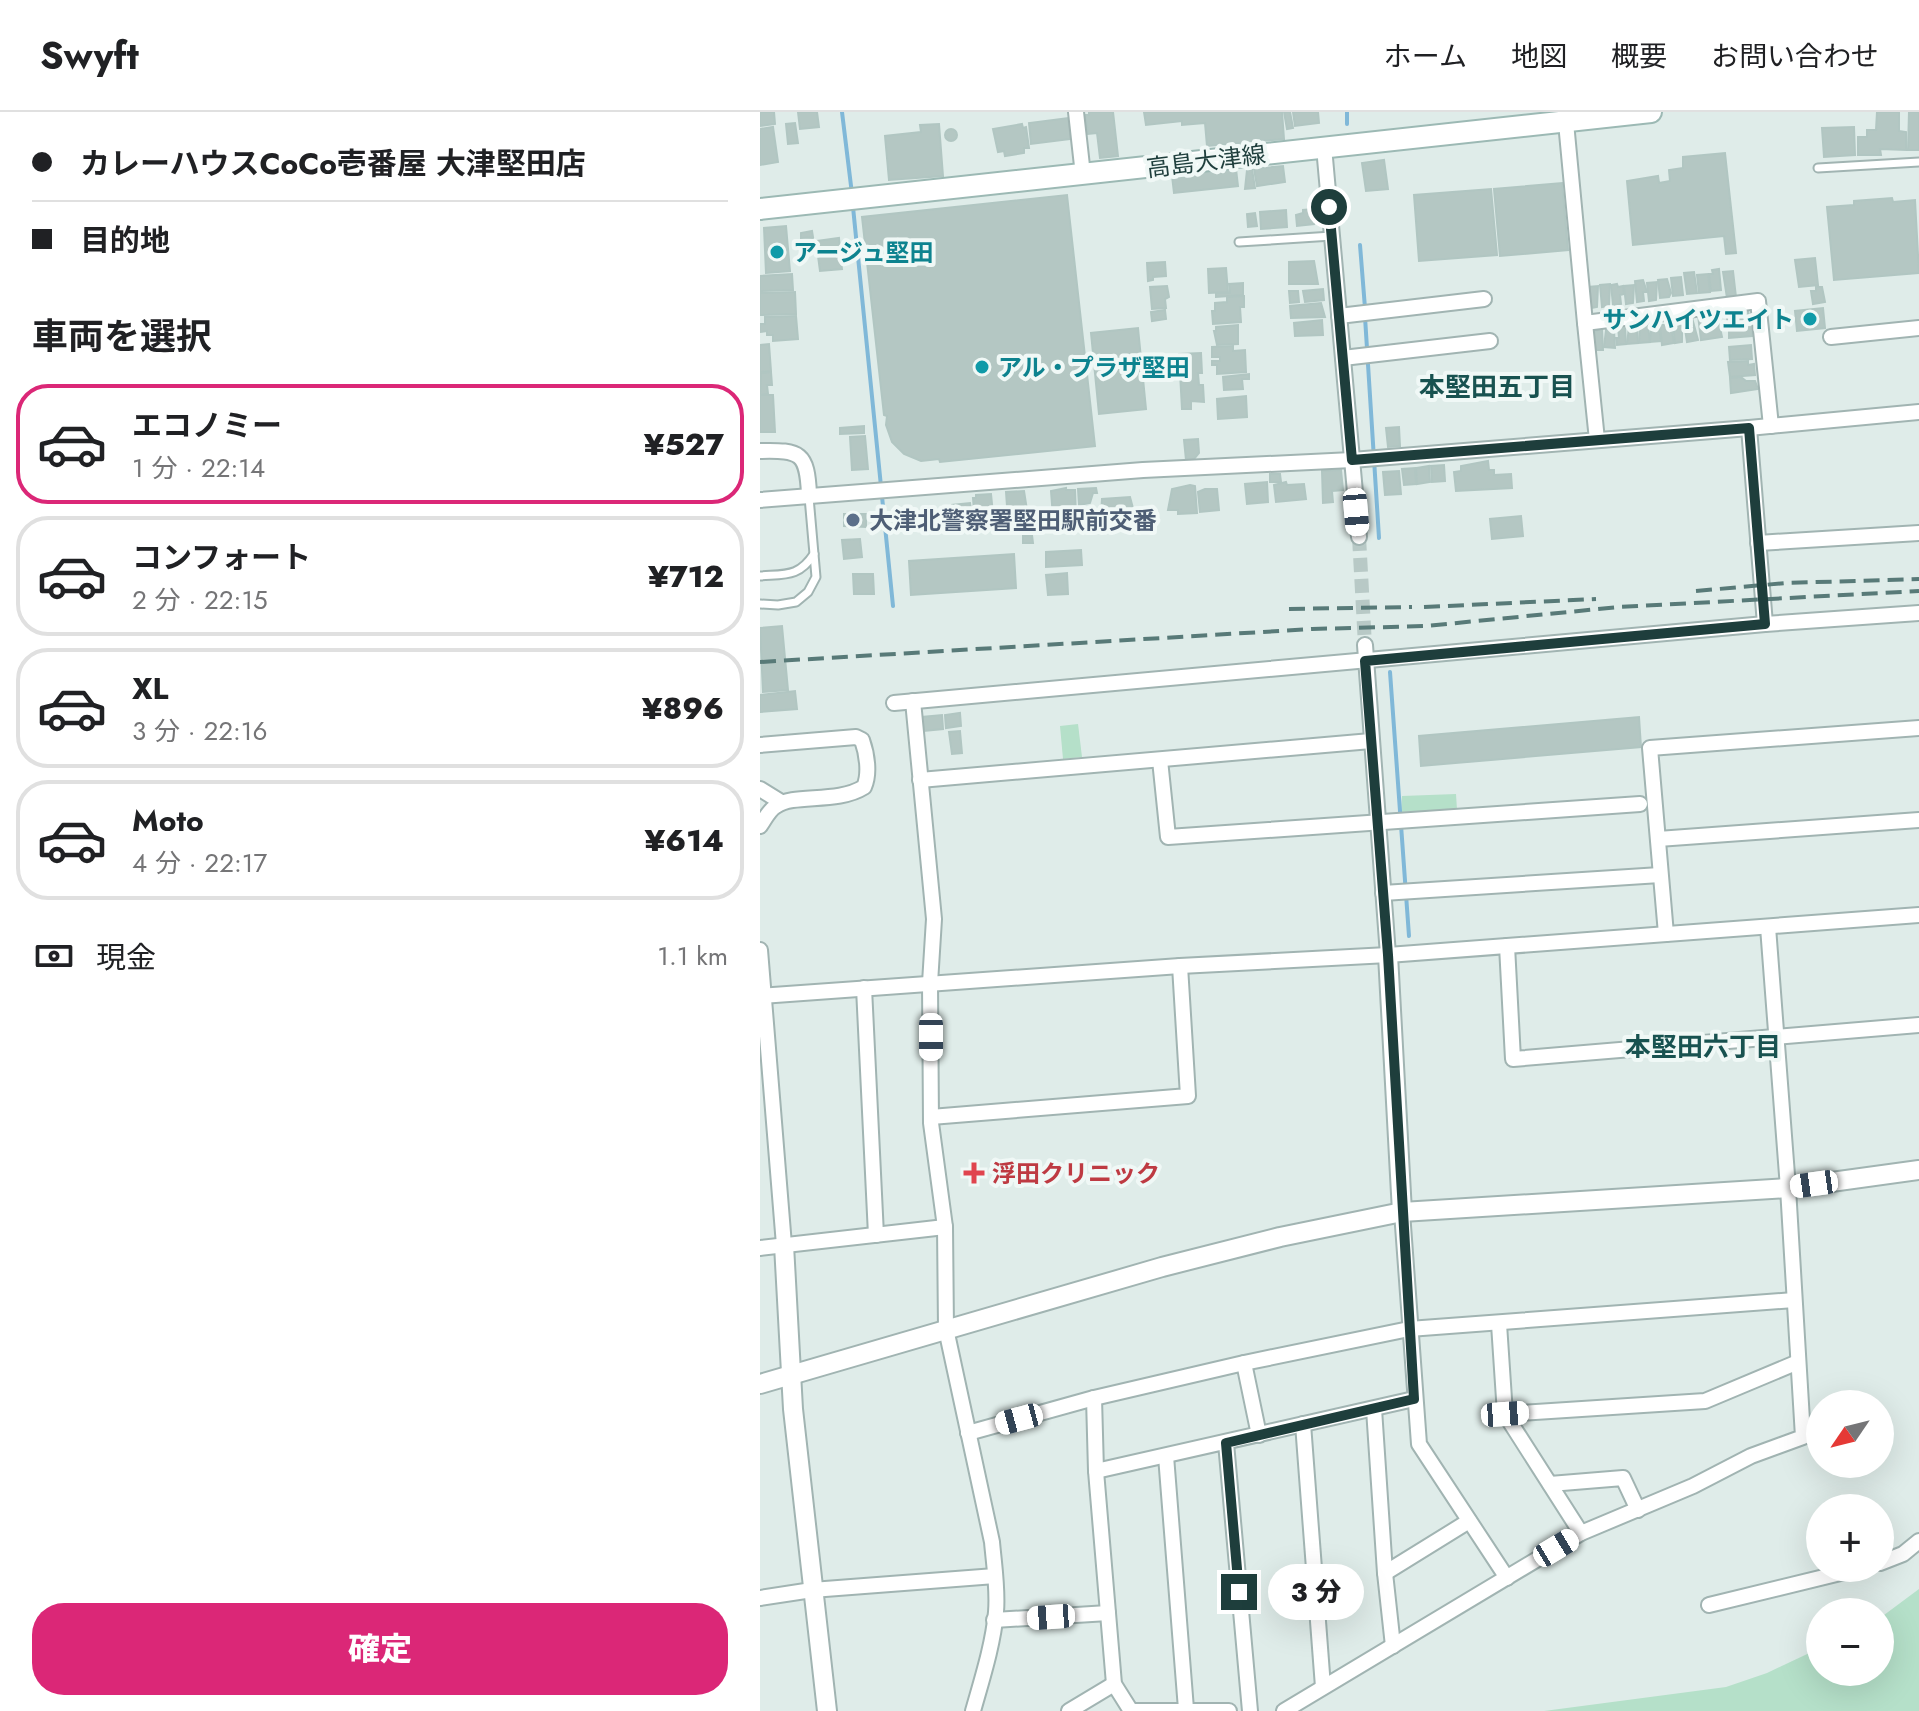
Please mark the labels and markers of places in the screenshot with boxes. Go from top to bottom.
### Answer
place label: アージュ堅田 [793,235,933,270]
marker: アージュ堅田 [768,243,786,261]
place label: サンハイツエイト [1602,302,1794,337]
marker: サンハイツエイト [1801,310,1819,328]
place label: アル・プラザ堅田 [998,350,1190,385]
marker: アル・プラザ堅田 [973,358,991,376]
place label: 大津北警察署堅田駅前交番 [869,503,1157,538]
marker: 大津北警察署堅田駅前交番 [844,511,862,529]
place label: 浮田クリニック [992,1156,1160,1191]
marker: 浮田クリニック [963,1162,985,1184]

